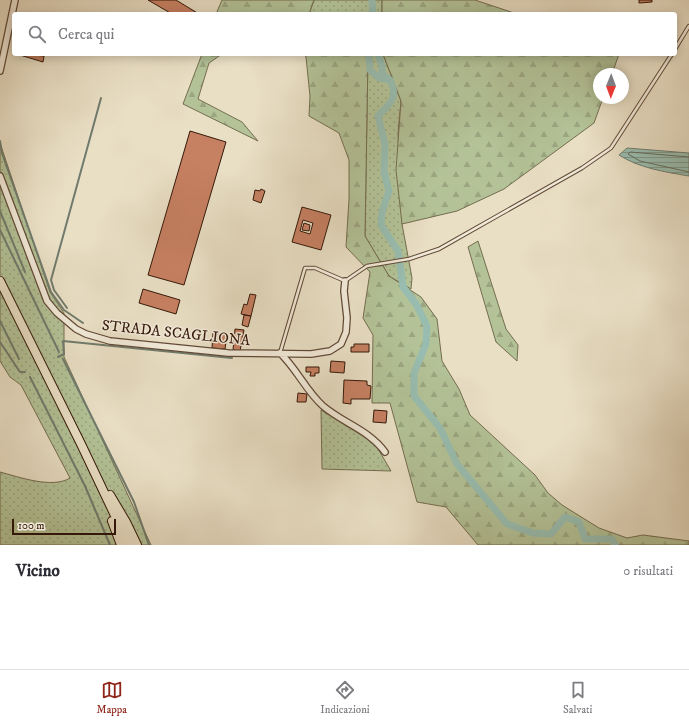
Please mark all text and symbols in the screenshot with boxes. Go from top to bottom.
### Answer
search box [12,12,677,56]
icon: search [26,23,48,45]
text: Cerca qui [58,25,114,44]
north arrow [593,68,629,104]
street label: STRADA SCAGLIONA [101,316,252,350]
scale bar [12,517,116,536]
text: 100 m [18,519,44,533]
text: Vicino [16,560,60,582]
text: 0 risultati [623,563,673,579]
tab: Mappa [97,679,127,717]
tab: Indicazioni [320,679,370,717]
tab: Salvati [563,679,592,717]

